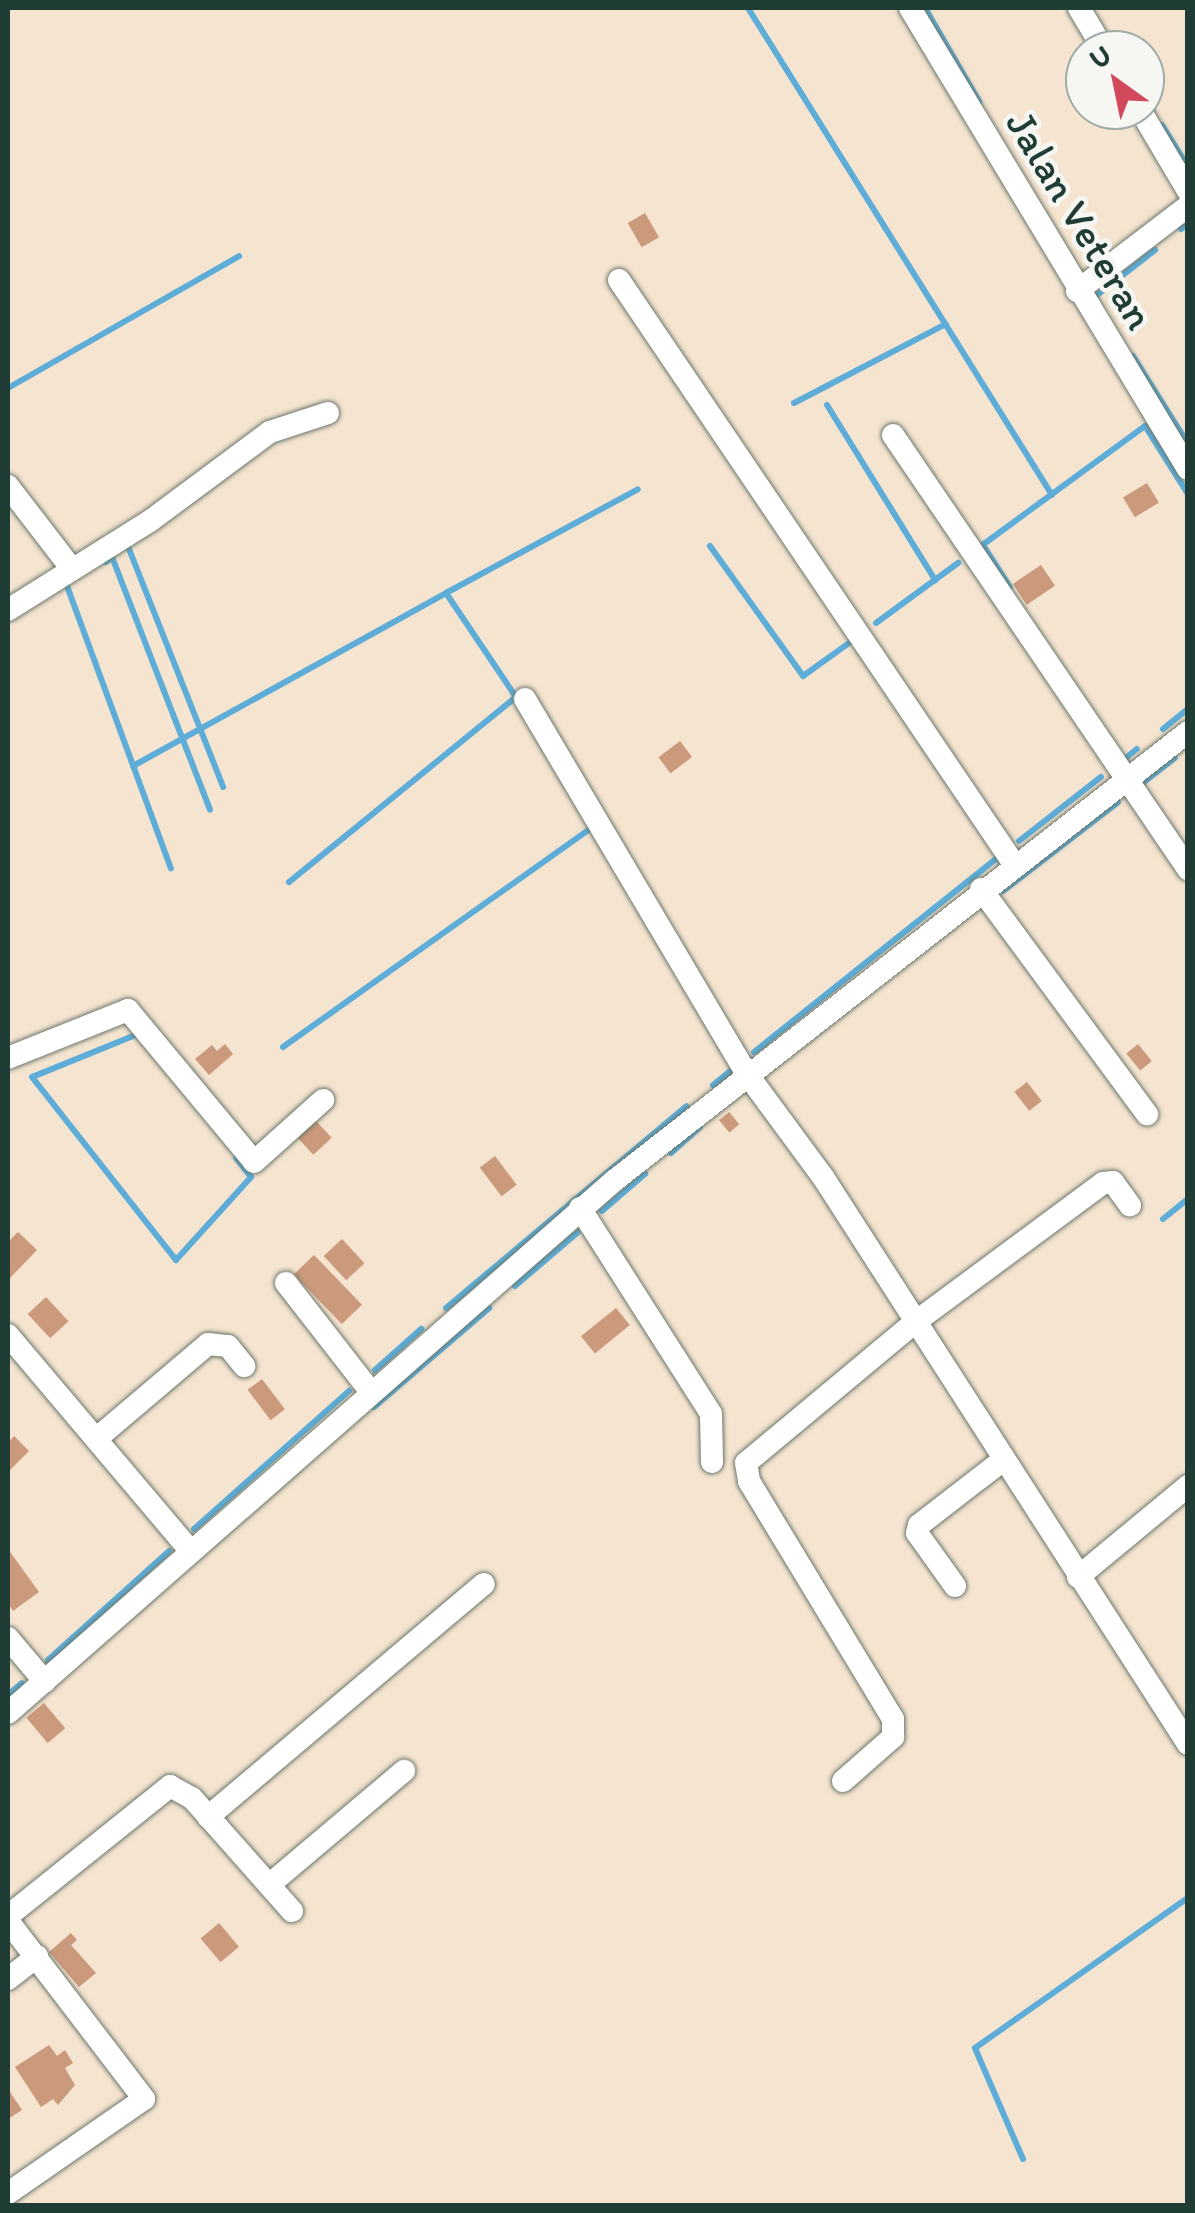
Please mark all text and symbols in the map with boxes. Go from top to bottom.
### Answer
north arrow [1065,30,1165,130]
text: U [1083,37,1117,76]
street label: Jalan Veteran [995,102,1165,338]

